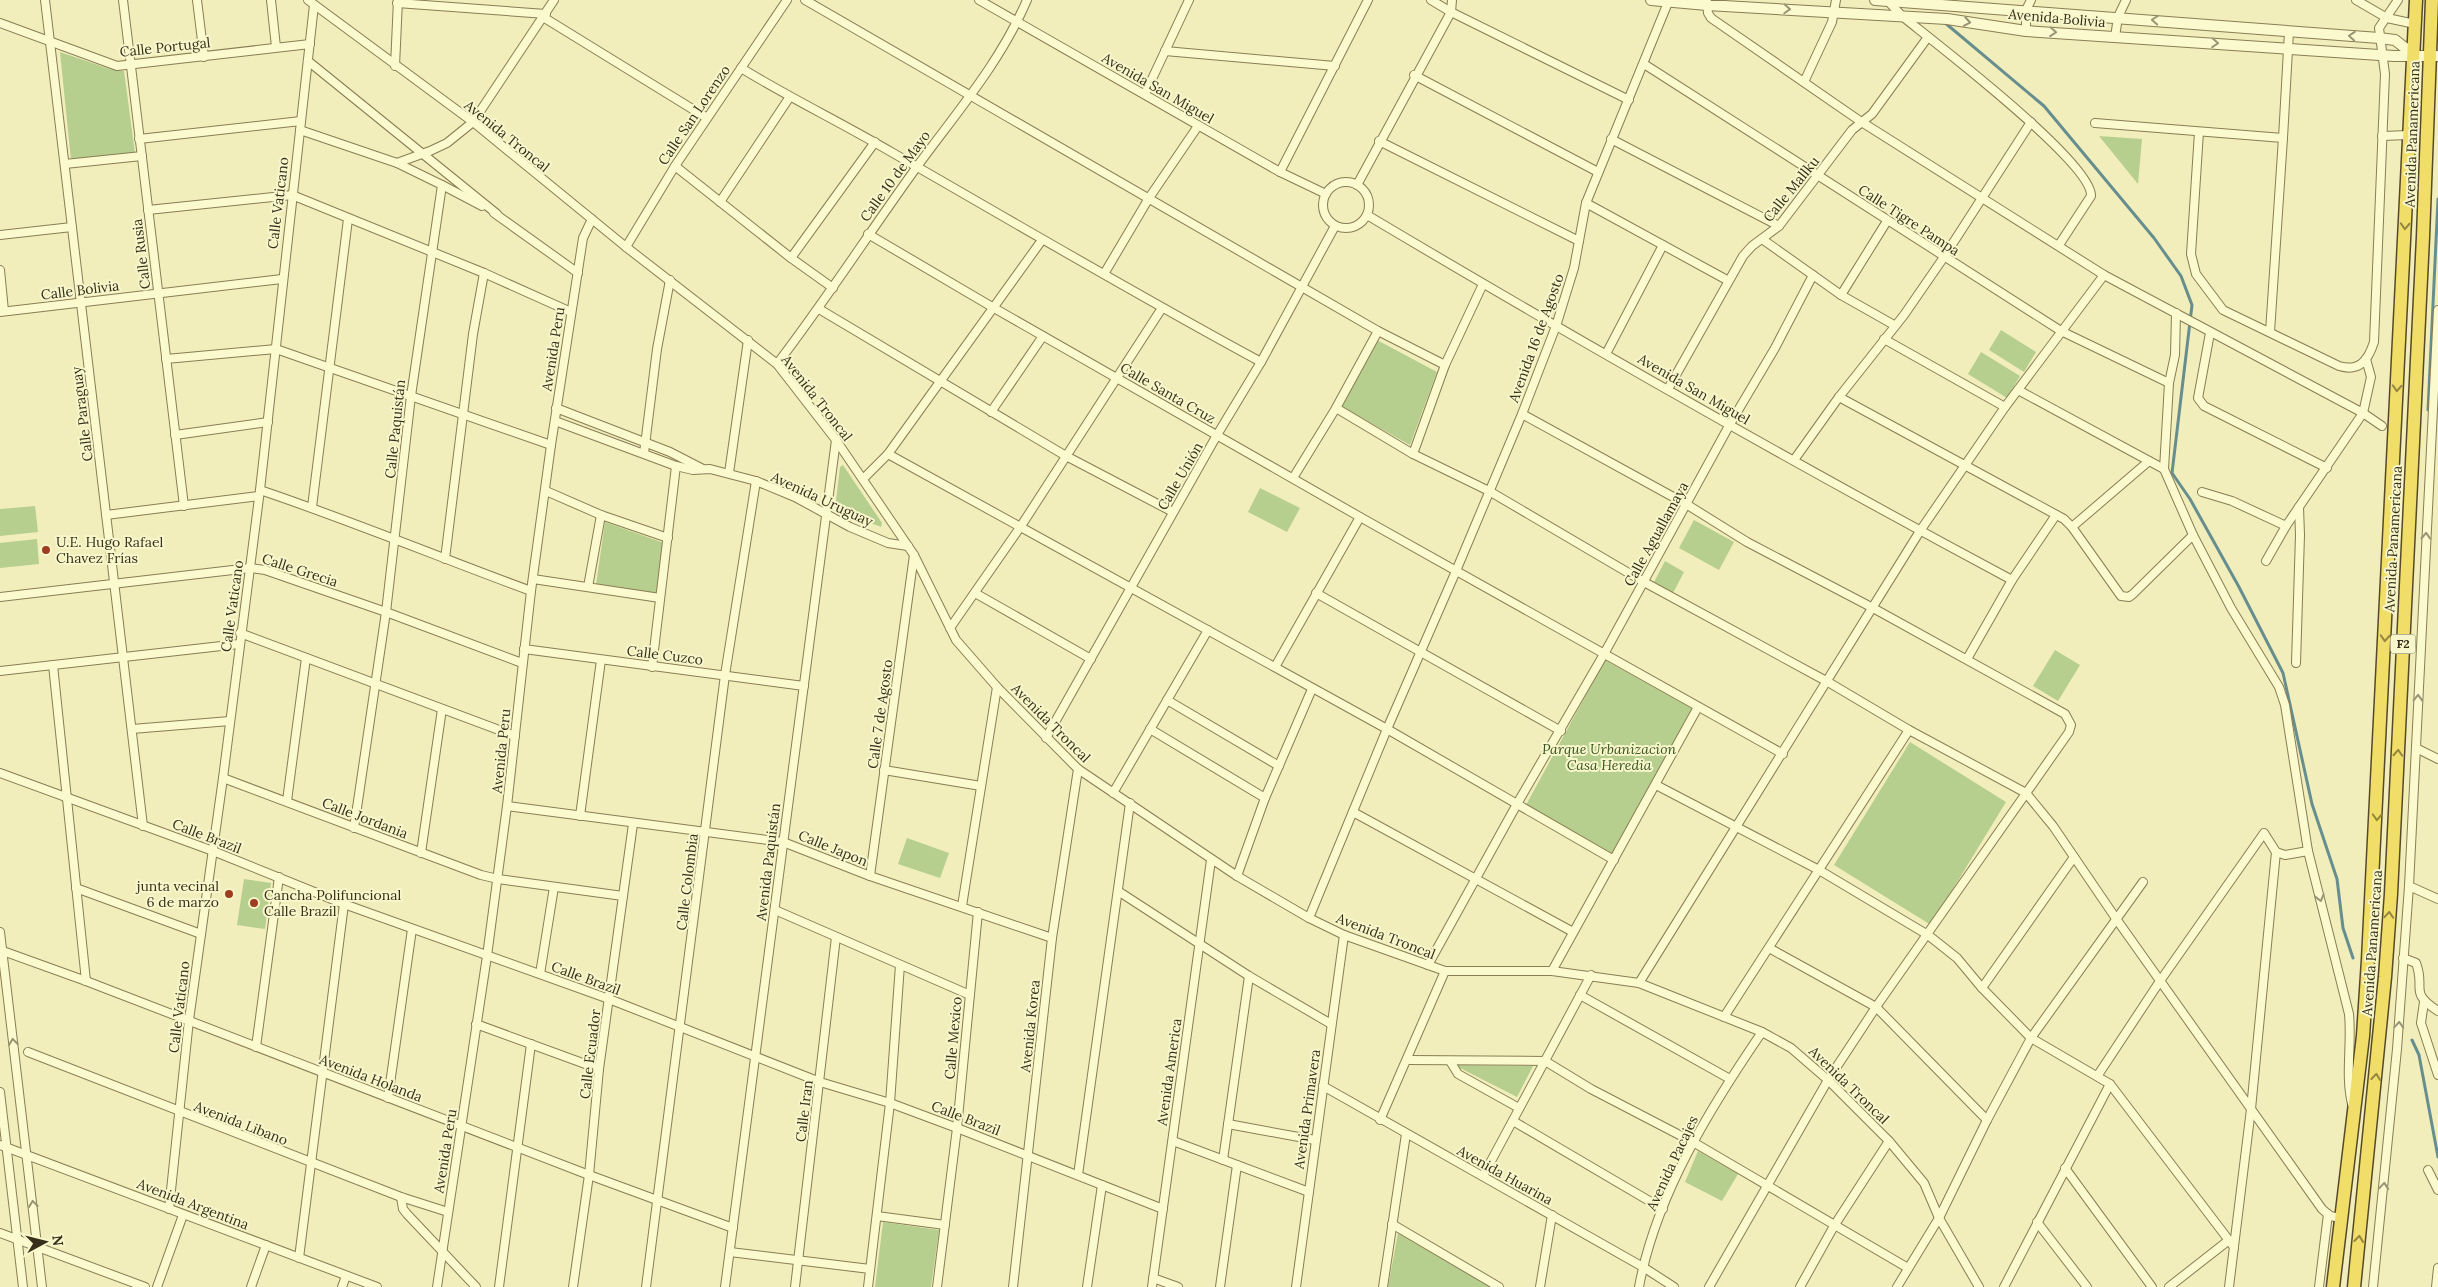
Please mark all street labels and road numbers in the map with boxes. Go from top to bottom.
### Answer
street label: Avenida Bolivia [2007,5,2106,31]
street label: Calle Portugal [119,33,211,61]
street label: Avenida San Miguel [1098,48,1217,127]
street label: Avenida Panamericana [2400,60,2424,209]
street label: Calle San Lorenzo [654,62,734,168]
street label: Avenida Troncal [460,95,553,176]
street label: Calle 10 de Mayo [856,127,934,225]
street label: Calle Mallku [1759,152,1823,226]
street label: Calle Vaticano [263,156,293,250]
street label: Calle Tigre Pampa [1855,180,1963,260]
street label: Calle Rusia [128,218,154,290]
street label: Avenida 16 de Agosto [1504,271,1568,406]
street label: Calle Bolivia [40,276,120,304]
street label: Avenida Peru [537,306,569,393]
street label: Avenida San Miguel [1634,349,1753,428]
street label: Avenida Troncal [777,350,856,445]
street label: Calle Santa Cruz [1117,358,1219,428]
street label: Calle Paraguay [67,365,97,462]
street label: Calle Paquistán [381,378,409,479]
street label: Calle Unión [1153,438,1207,513]
street label: Avenida Panamericana [2380,465,2406,614]
street label: Avenida Uruguay [767,467,876,531]
street label: Calle Aguallamaya [1620,478,1692,590]
street label: Calle Grecia [260,549,340,591]
street label: Calle Vaticano [217,559,247,653]
road number: F2 [2390,634,2416,654]
street label: Calle Cuzco [626,641,704,669]
street label: Calle 7 de Agosto [863,658,897,770]
street label: Avenida Troncal [1007,679,1094,766]
street label: Avenida Peru [487,708,514,795]
street label: Calle Jordania [320,793,410,843]
street label: Avenida Paquistán [752,802,784,923]
street label: Calle Brazil [170,815,244,857]
street label: Calle Japon [796,826,871,870]
street label: Calle Colombia [672,832,702,932]
street label: Avenida Panamericana [2358,869,2386,1018]
street label: Avenida Troncal [1333,908,1438,963]
street label: Calle Brazil [549,957,623,999]
street label: Calle Vaticano [164,960,194,1054]
street label: Avenida Korea [1016,979,1044,1074]
street label: Calle Mexico [940,996,966,1080]
street label: Calle Ecuador [576,1008,604,1100]
street label: Avenida America [1152,1017,1185,1128]
street label: Avenida Troncal [1804,1041,1893,1128]
street label: Avenida Primavera [1290,1048,1324,1171]
street label: Avenida Holanda [316,1050,425,1106]
street label: Calle Iran [791,1079,817,1143]
street label: Avenida Libano [191,1097,290,1149]
street label: Calle Brazil [929,1097,1003,1139]
street label: Avenida Peru [429,1108,461,1195]
street label: Avenida Pacajes [1642,1113,1702,1214]
street label: Avenida Huarina [1453,1141,1556,1209]
street label: Avenida Argentina [134,1174,251,1234]

